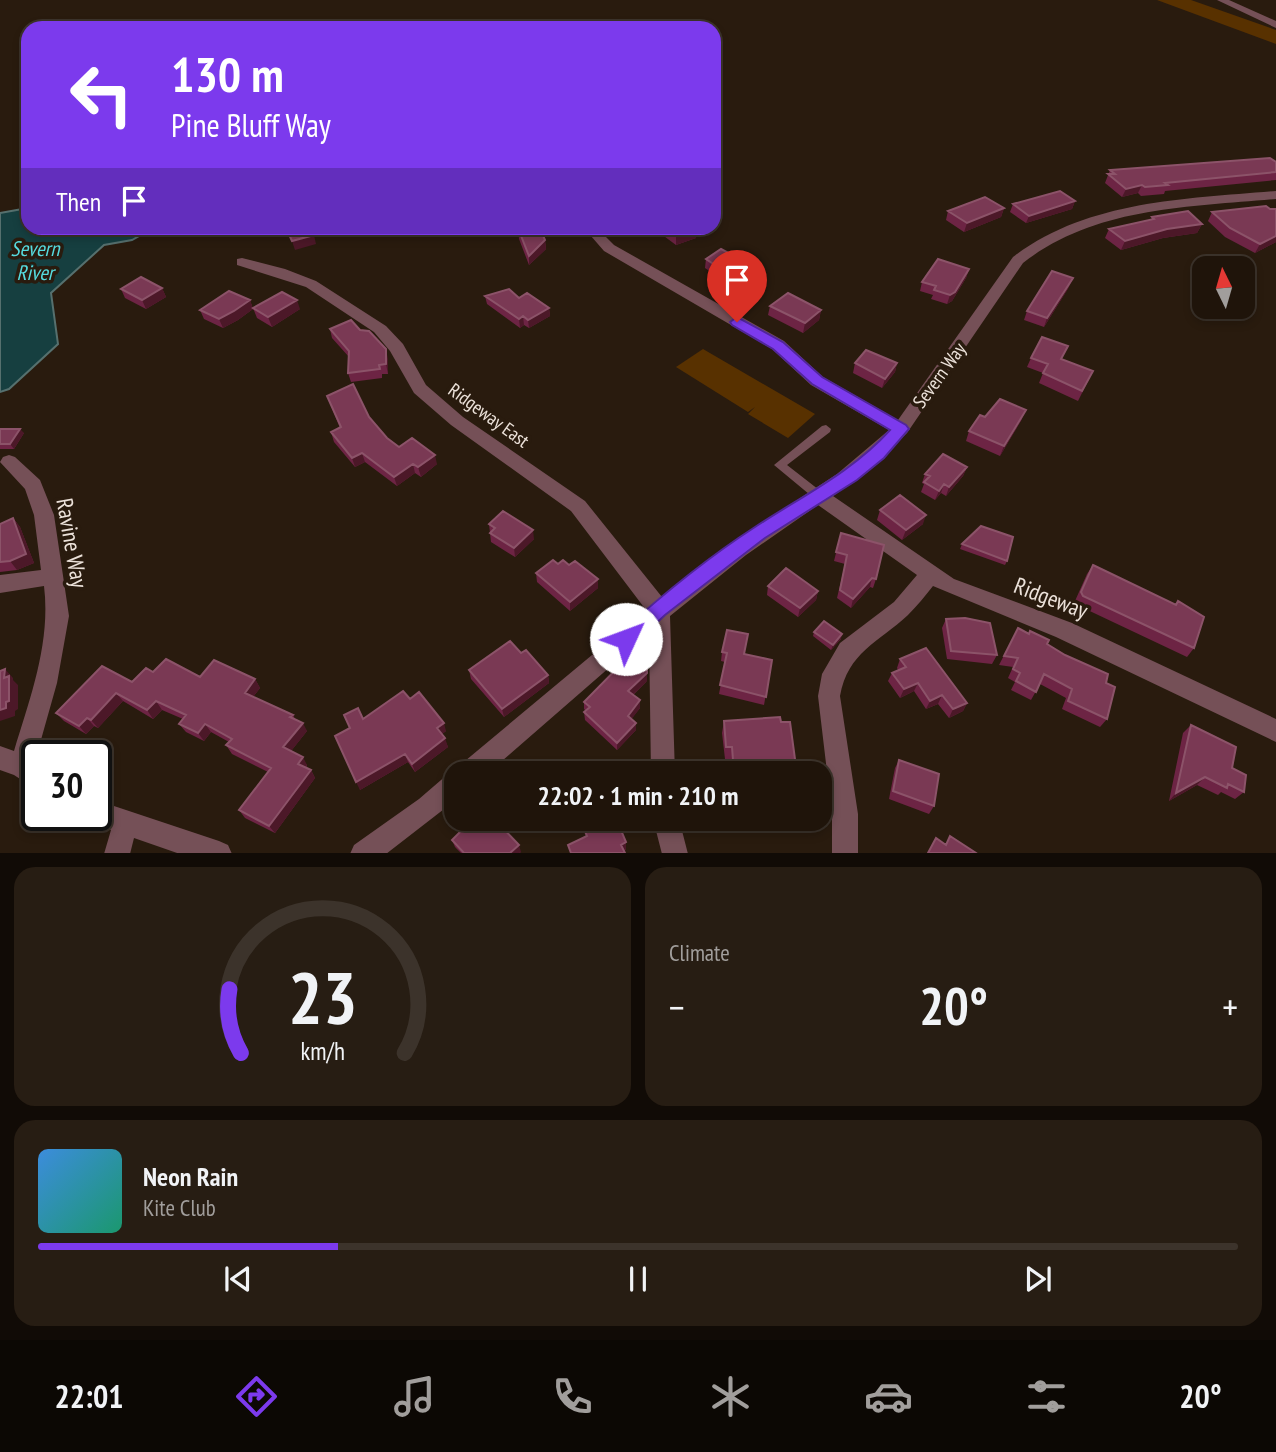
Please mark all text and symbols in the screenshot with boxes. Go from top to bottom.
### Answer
text: 130 m [171,42,284,106]
icon: left [56,49,147,140]
text: Pine Bluff Way [171,104,331,146]
icon: arrive [115,182,153,220]
text: Then [56,185,101,218]
water label: Severn River [10,235,61,286]
pin [707,250,767,322]
north arrow [1192,256,1255,318]
map controls [1192,256,1255,319]
icon: arrive [718,261,756,299]
street label: Severn Way [907,337,971,412]
street label: Ridgeway East [444,378,535,453]
street label: Ravine Way [50,496,95,590]
street label: Ridgeway [1010,570,1092,625]
position arrow [589,602,663,676]
speed limit sign: 30 [21,740,112,831]
text: 22:02 · 1 min · 210 m [538,779,738,812]
text: Climate [669,938,730,967]
text: 23 [288,949,357,1043]
text: 20° [919,972,988,1039]
text: − [669,982,685,1031]
text: + [1222,982,1238,1031]
text: km/h [300,1034,345,1066]
text: Neon Rain [143,1160,238,1193]
text: Kite Club [143,1193,216,1222]
icon: previous [219,1260,257,1298]
icon: pause [619,1260,657,1298]
icon: next [1019,1260,1057,1298]
icon: directions [232,1372,281,1421]
icon: music [390,1372,439,1421]
icon: phone [548,1372,597,1421]
icon: climate [706,1372,755,1421]
icon: car [864,1372,913,1421]
icon: filters [1022,1372,1071,1421]
text: 22:01 [54,1375,124,1417]
text: 20° [1179,1375,1222,1417]

